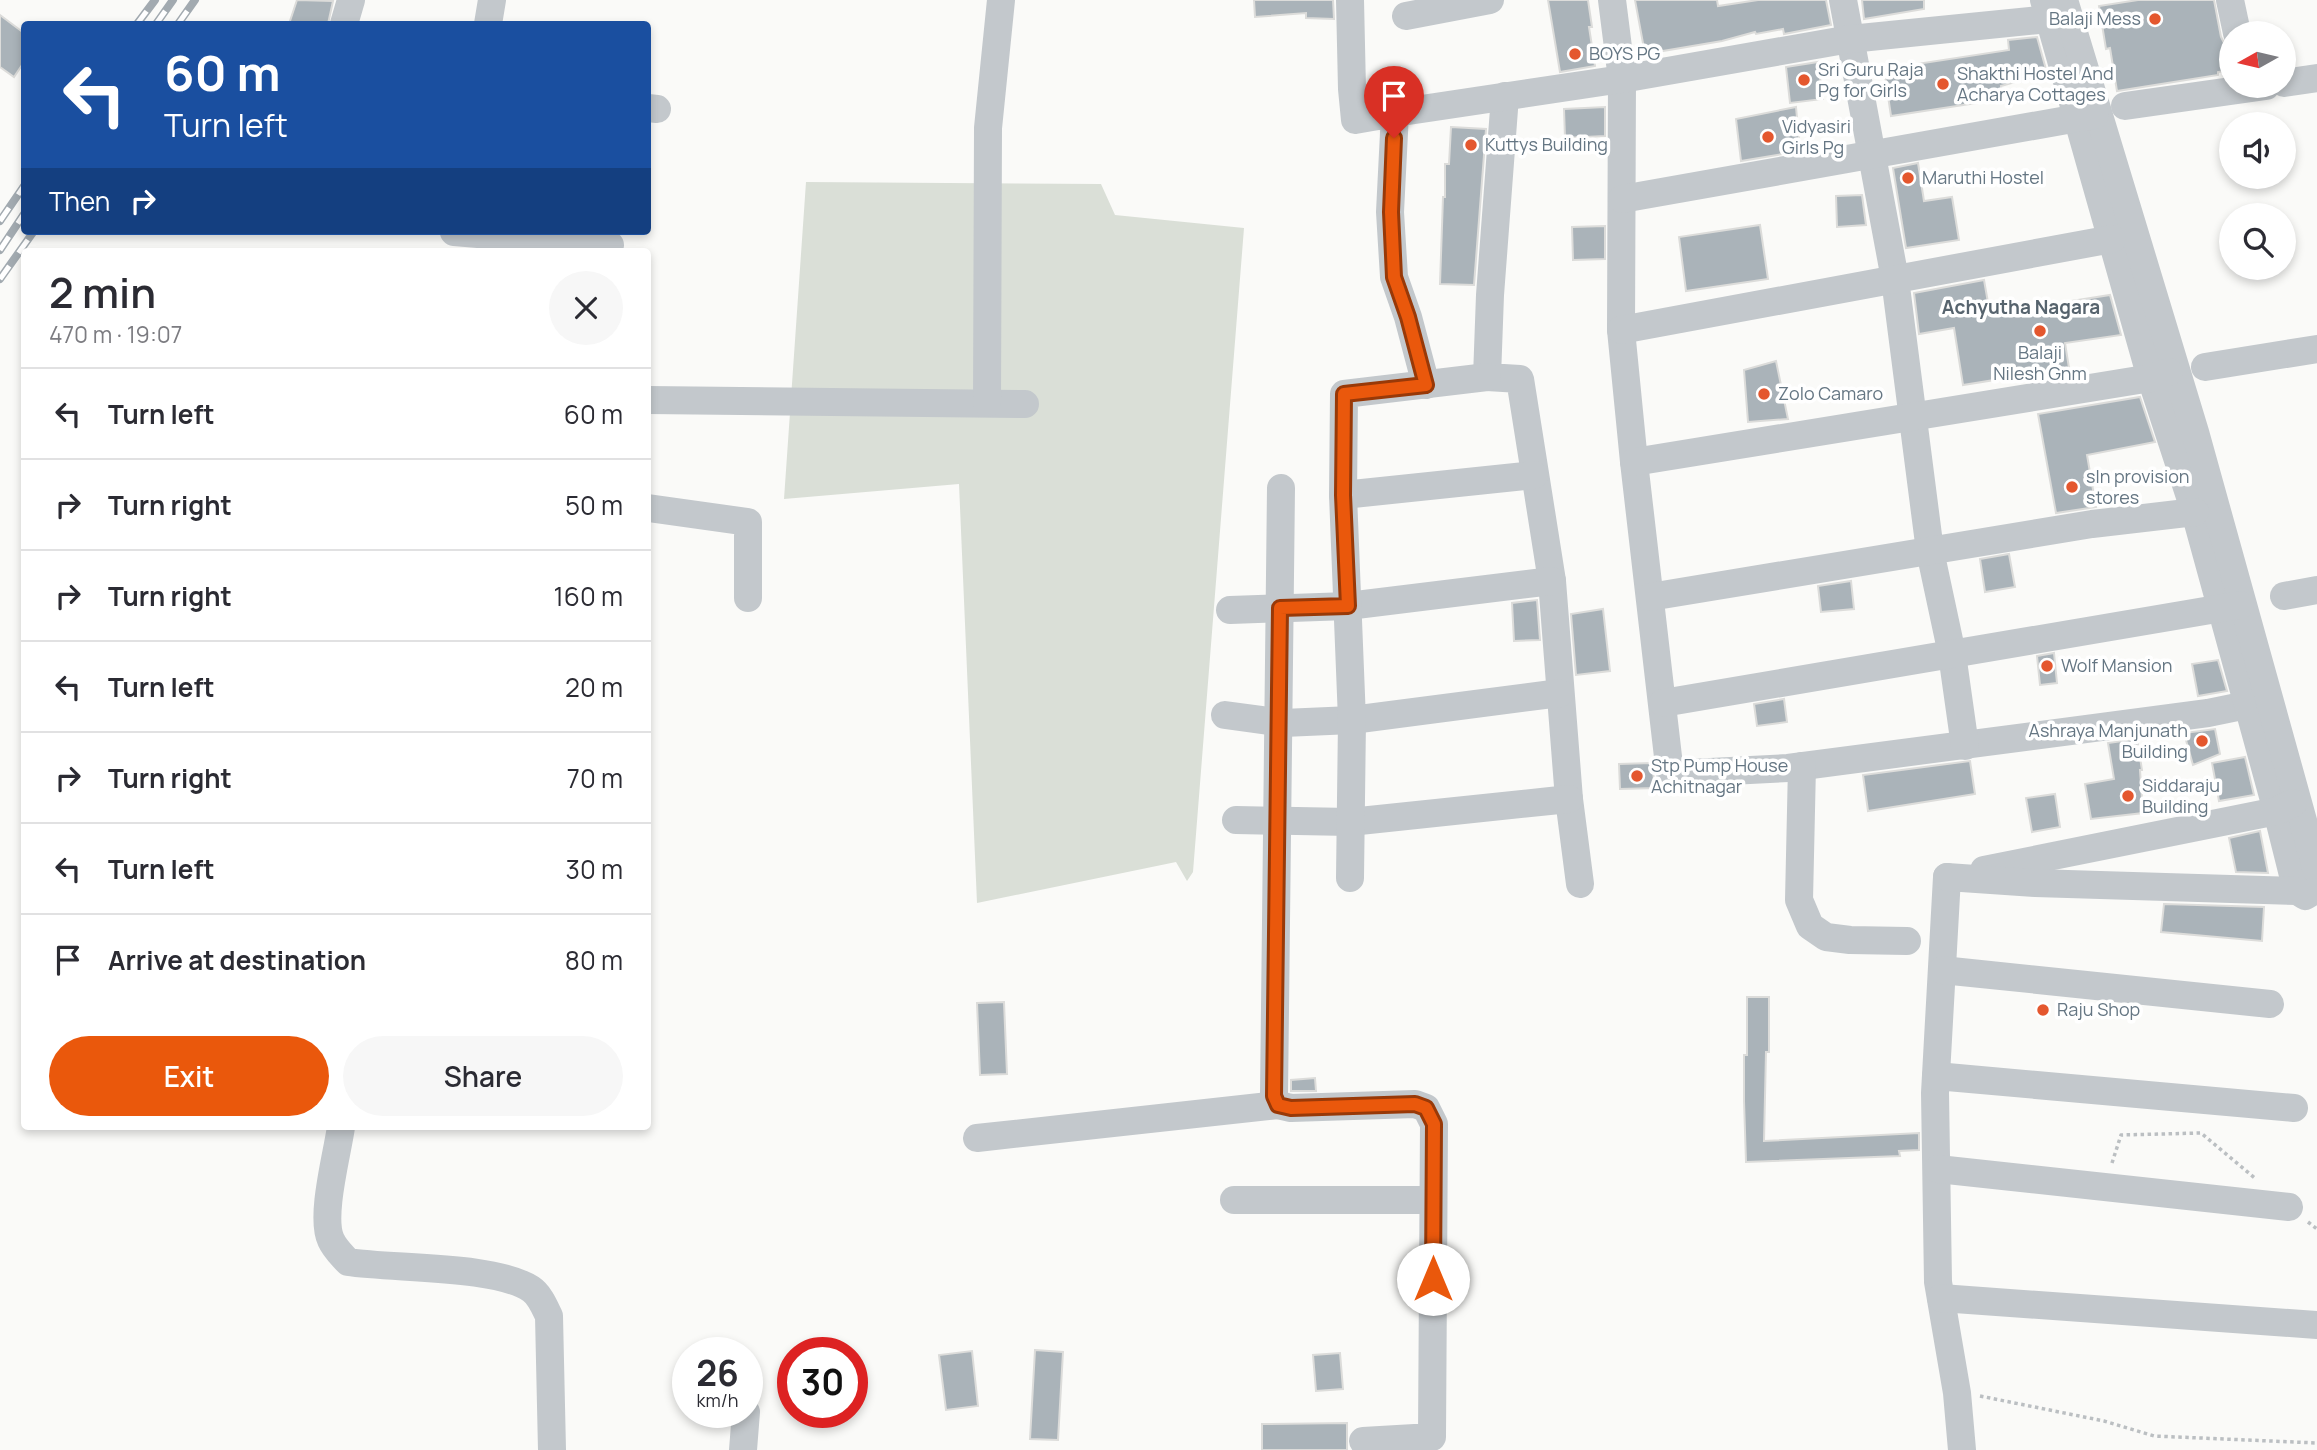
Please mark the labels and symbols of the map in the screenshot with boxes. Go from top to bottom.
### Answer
place label: Balaji Mess [2049,6,2141,30]
marker: Balaji Mess [2147,11,2163,27]
north arrow [2219,21,2296,98]
place label: BOYS PG [1589,41,1661,65]
marker: BOYS PG [1567,46,1583,62]
place label: Sri Guru Raja Pg for Girls [1818,57,1923,102]
place label: Shakthi Hostel And Acharya Cottages [1957,61,2114,106]
pin [1364,66,1424,138]
marker: Sri Guru Raja Pg for Girls [1796,72,1812,88]
marker: Shakthi Hostel And Acharya Cottages [1935,76,1951,92]
place label: Vidyasiri Girls Pg [1782,114,1851,159]
marker: Vidyasiri Girls Pg [1760,129,1776,145]
place label: Kuttys Building [1485,132,1608,156]
marker: Kuttys Building [1463,137,1479,153]
place label: Maruthi Hostel [1922,165,2044,189]
marker: Maruthi Hostel [1900,170,1916,186]
district label: Achyutha Nagara [1942,294,2100,320]
marker: Balaji Nilesh Gnm [2032,323,2048,339]
place label: Balaji Nilesh Gnm [1993,340,2087,385]
place label: Zolo Camaro [1778,381,1883,405]
marker: Zolo Camaro [1756,386,1772,402]
place label: sln provision stores [2086,464,2190,509]
marker: sln provision stores [2064,479,2080,495]
place label: Wolf Mansion [2061,653,2172,677]
marker: Wolf Mansion [2039,658,2055,674]
place label: Ashraya Manjunath Building [2029,718,2188,763]
marker: Ashraya Manjunath Building [2194,733,2210,749]
place label: Stp Pump House Achitnagar [1651,753,1788,798]
marker: Stp Pump House Achitnagar [1629,768,1645,784]
place label: Siddaraju Building [2142,773,2220,818]
marker: Siddaraju Building [2120,788,2136,804]
place label: Raju Shop [2057,997,2140,1021]
marker: Raju Shop [2035,1002,2051,1018]
position arrow [1396,1242,1470,1316]
speed limit sign: 30 [777,1337,868,1428]

